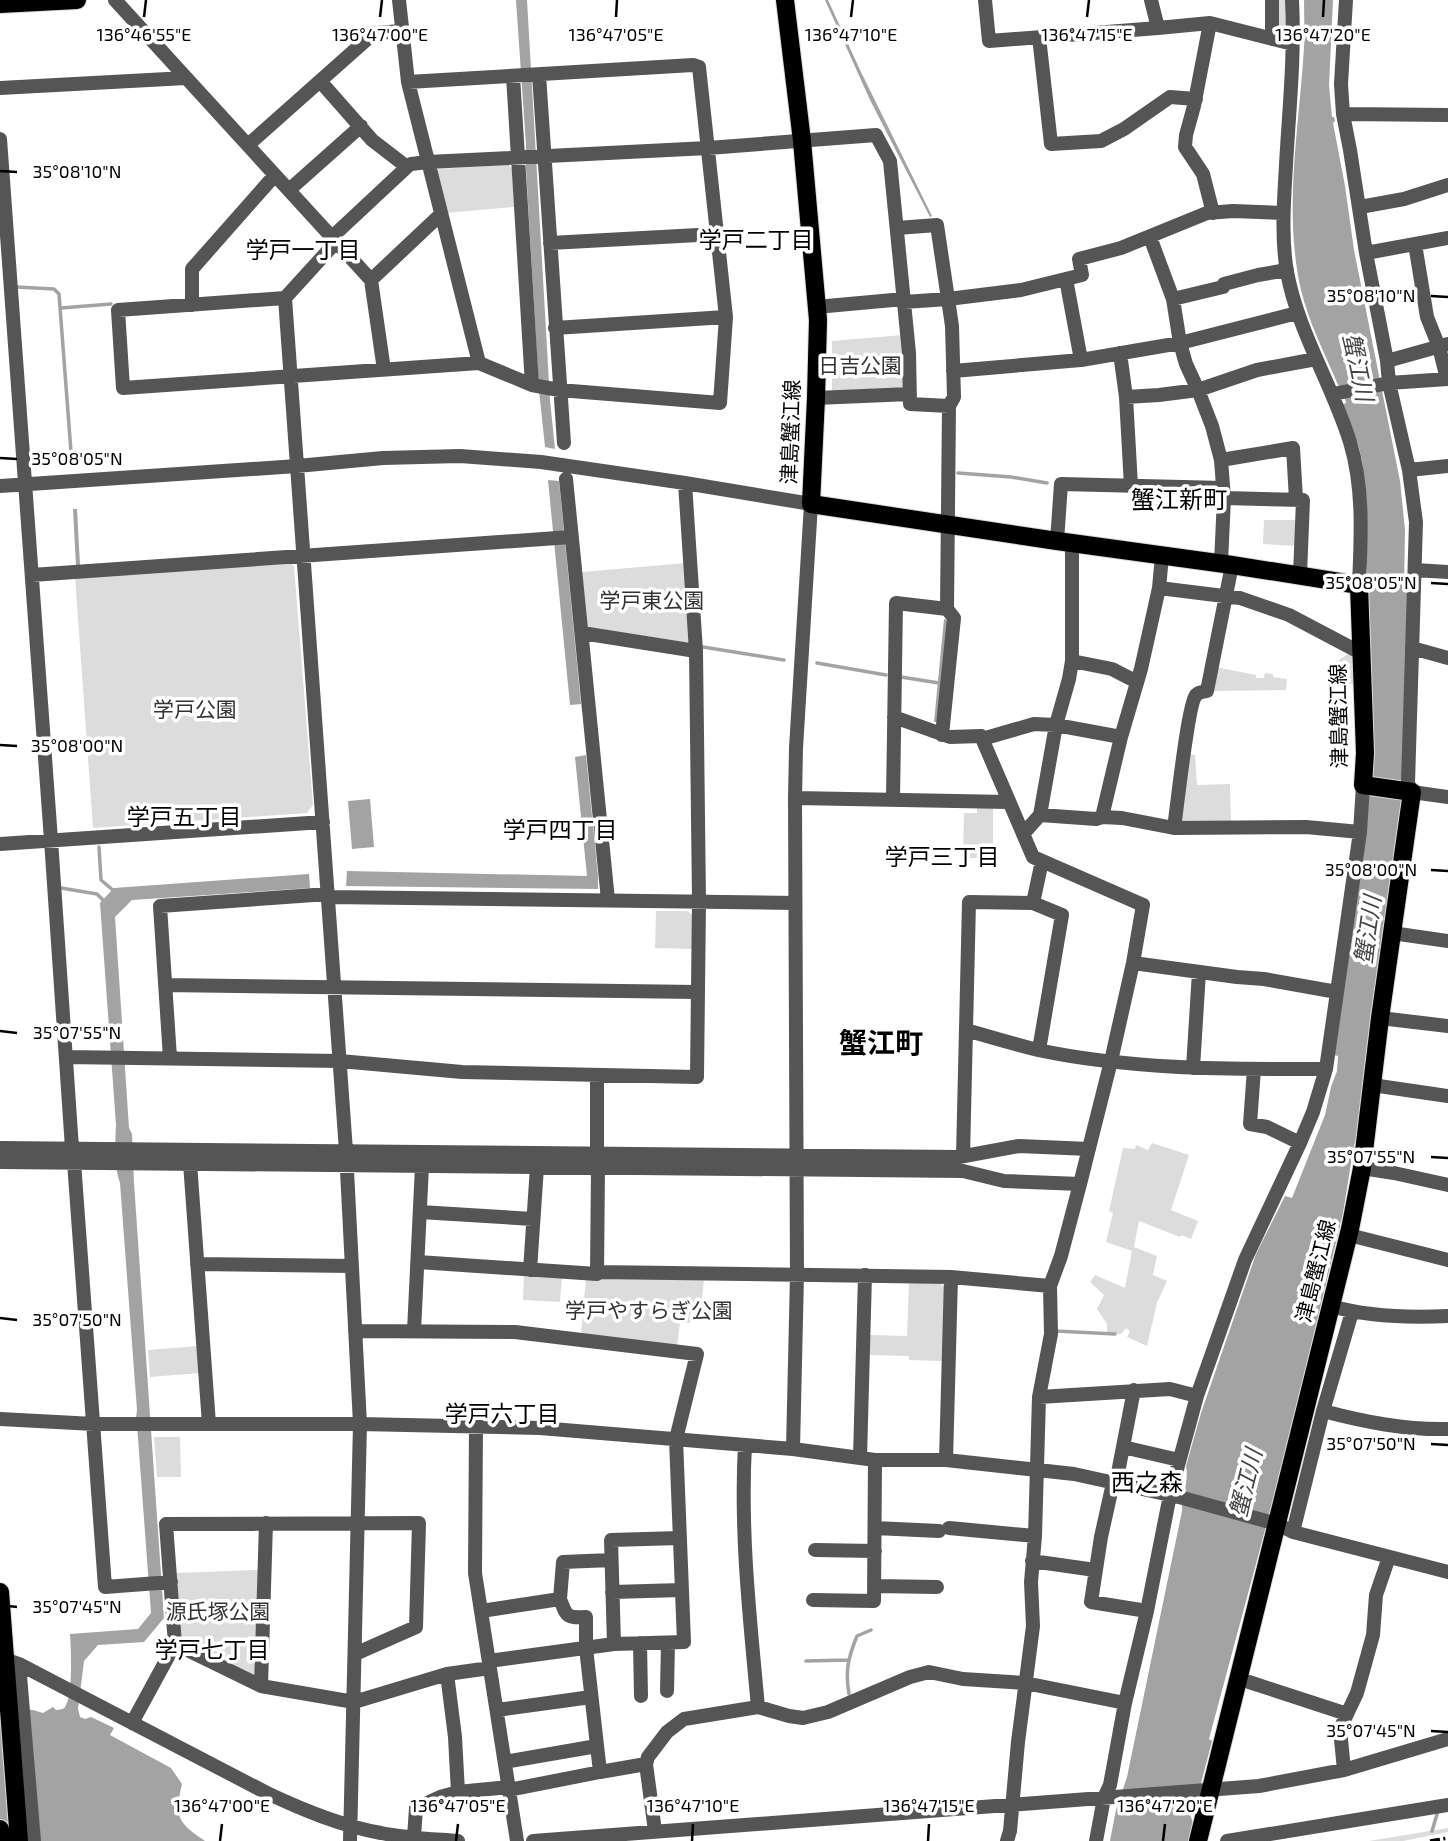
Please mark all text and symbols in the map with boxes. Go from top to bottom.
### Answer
text: 136°46'55"E [97,23,191,45]
text: 136°47'00"E [332,23,428,45]
text: 136°47'05"E [569,23,664,45]
text: 136°47'10"E [805,23,897,45]
text: 136°47'15"E [1041,23,1133,45]
text: 136°47'20"E [1275,23,1371,45]
text: 35°08'10"N [33,160,121,182]
district label: 学戸二丁目 [699,225,814,253]
district label: 学戸一丁目 [246,235,361,263]
text: 35°08'10"N [1327,284,1415,306]
water label: 蟹江川 [1338,330,1380,406]
park label: 日吉公園 [818,352,902,377]
street label: 津島蟹江線 [775,379,804,485]
text: 35°08'05"N [31,447,123,469]
district label: 蟹江新町 [1131,484,1227,513]
text: 35°08'05"N [1325,571,1417,593]
park label: 学戸東公園 [600,587,705,612]
street label: 津島蟹江線 [1324,663,1351,769]
park label: 学戸公園 [153,696,237,721]
text: 35°08'00"N [31,734,123,756]
district label: 学戸五丁目 [127,802,242,830]
district label: 学戸四丁目 [503,815,618,843]
district label: 学戸三丁目 [885,842,1000,870]
text: 35°08'00"N [1325,858,1417,880]
water label: 蟹江川 [1348,891,1386,966]
text: 35°07'55"N [33,1021,121,1043]
district label: 蟹江町 [839,1025,923,1059]
text: 35°07'55"N [1327,1145,1415,1167]
street label: 津島蟹江線 [1290,1217,1339,1325]
park label: 学戸やすらぎ公園 [565,1297,733,1322]
text: 35°07'50"N [32,1308,122,1330]
district label: 学戸六丁目 [445,1399,560,1427]
text: 35°07'50"N [1326,1432,1416,1454]
water label: 蟹江川 [1223,1443,1268,1520]
district label: 西之森 [1111,1467,1183,1496]
text: 35°07'45"N [32,1595,122,1617]
park label: 源氏塚公園 [166,1598,271,1623]
district label: 学戸七丁目 [155,1635,270,1663]
text: 35°07'45"N [1326,1719,1416,1741]
text: 136°47'00"E [174,1794,270,1816]
text: 136°47'05"E [411,1794,506,1816]
text: 136°47'10"E [647,1794,739,1816]
text: 136°47'15"E [883,1794,975,1816]
text: 136°47'20"E [1117,1794,1213,1816]

